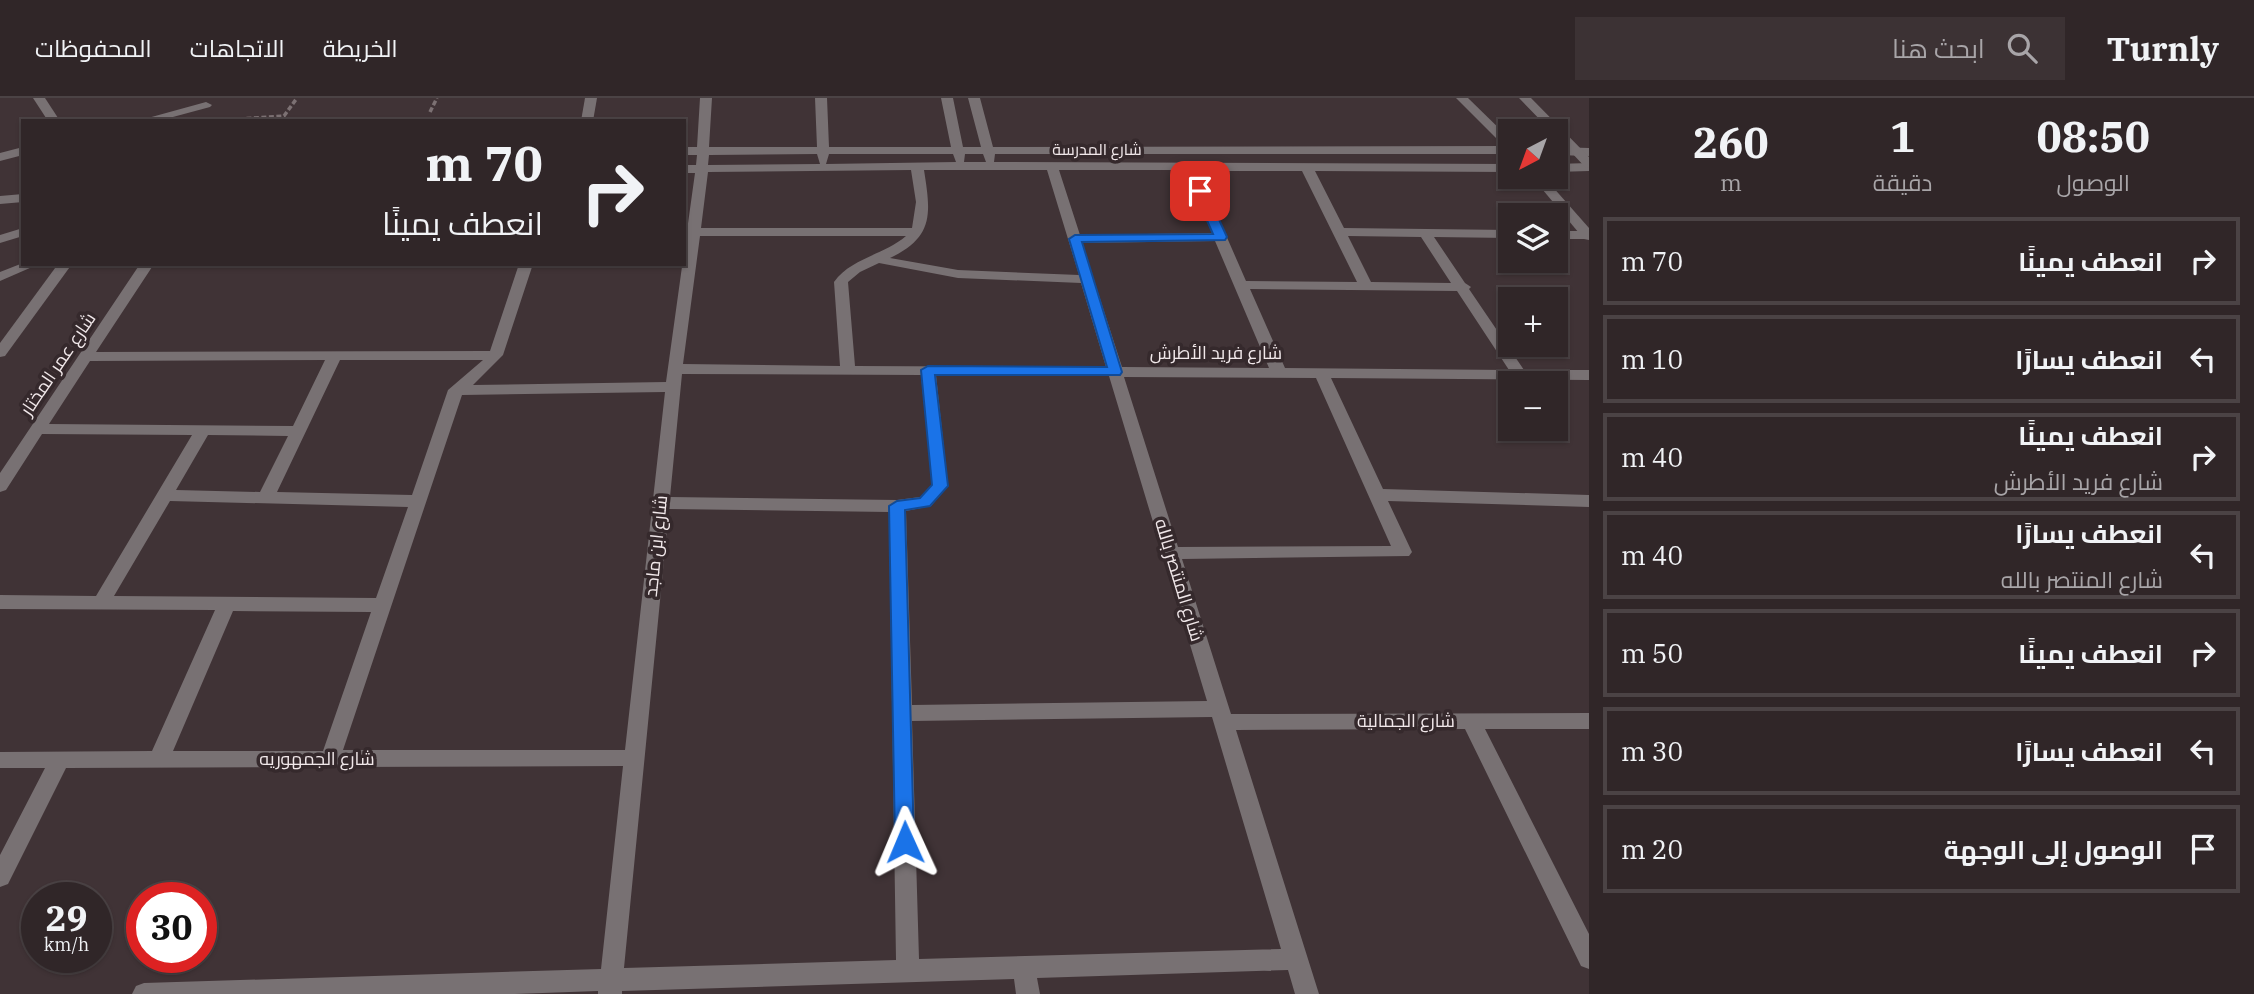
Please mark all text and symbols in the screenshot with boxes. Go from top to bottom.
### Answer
search box [1575,17,2065,80]
text: Turnly [2107,27,2219,70]
icon: search [2003,29,2041,67]
text: ابحث هنا [1892,31,1985,65]
text: المحفوظات [35,32,152,64]
text: الاتجاهات [190,32,285,64]
text: الخريطة [323,32,398,64]
text: 1 [1890,109,1915,164]
text: 08:50 [2036,109,2150,164]
text: 260 [1693,115,1769,170]
north arrow [1498,119,1568,189]
map controls [1498,119,1568,441]
text: 70 m [425,131,543,194]
street label: شارع المدرسة [1052,139,1142,161]
icon: right [567,147,658,238]
pin [1170,161,1230,221]
text: m [1720,167,1742,197]
text: دقيقة [1873,167,1932,197]
text: الوصول [2057,167,2130,197]
icon: arrive [1181,172,1219,210]
text: انعطف يمينًا [382,202,543,244]
button: layers [1498,203,1568,273]
icon: right [2184,242,2222,280]
text: 70 m [1621,244,1683,278]
text: انعطف يمينًا [2018,244,2163,278]
button: + [1498,287,1568,357]
street label: شارع عمر المختار [14,308,101,421]
icon: left [2184,340,2222,378]
street label: شارع فريد الأطرش [1150,341,1282,365]
text: 10 m [1621,342,1683,376]
text: انعطف يسارًا [2015,342,2163,376]
button: − [1498,371,1568,441]
text: انعطف يمينًا [2018,418,2163,452]
icon: right [2184,438,2222,476]
text: 40 m [1621,440,1683,474]
text: شارع فريد الأطرش [1994,466,2163,496]
street label: شارع ابن ماجد [639,494,673,598]
street label: شارع المنتصر بالله [1149,516,1209,644]
text: انعطف يسارًا [2015,516,2163,550]
icon: left [2184,536,2222,574]
text: 40 m [1621,538,1683,572]
text: شارع المنتصر بالله [2001,564,2163,594]
icon: right [2184,634,2222,672]
text: 50 m [1621,636,1683,670]
text: انعطف يمينًا [2018,636,2163,670]
street label: شارع الجمالية [1357,709,1455,733]
icon: left [2184,732,2222,770]
text: 30 m [1621,734,1683,768]
text: انعطف يسارًا [2015,734,2163,768]
street label: شارع الجمهوريه [259,747,375,771]
position arrow [868,805,942,879]
icon: arrive [2184,830,2222,868]
text: 20 m [1621,832,1683,866]
text: الوصول إلى الوجهة [1944,832,2163,866]
speed limit sign: 30 [126,882,217,973]
text: 29 [45,895,88,941]
text: km/h [44,933,89,956]

